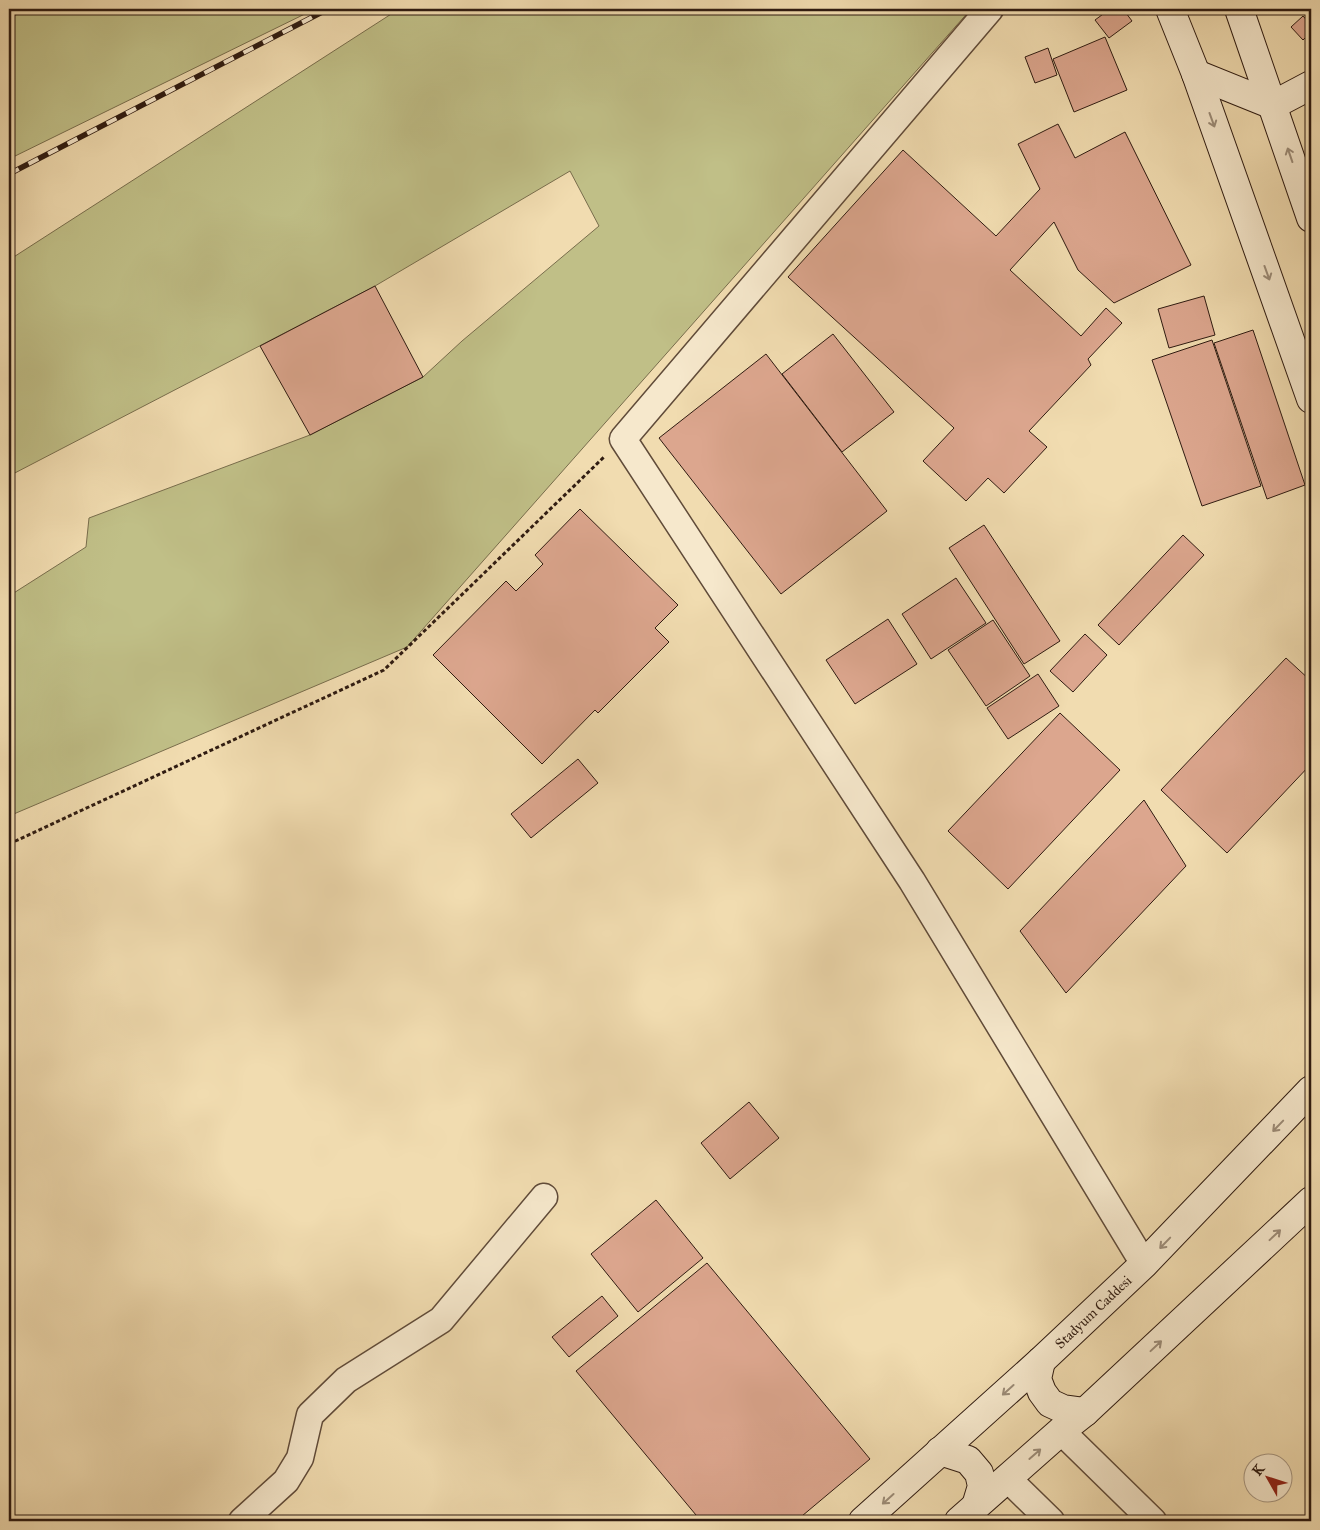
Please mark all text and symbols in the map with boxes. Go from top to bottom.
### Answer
one-way arrow [1208,111,1217,127]
one-way arrow [1285,148,1294,164]
one-way arrow [1262,264,1272,280]
one-way arrow [1272,1119,1284,1131]
one-way arrow [1268,1229,1281,1241]
one-way arrow [1159,1236,1171,1249]
street label: Stadyum Caddesi [1051,1272,1135,1352]
one-way arrow [1150,1340,1162,1352]
one-way arrow [1002,1384,1015,1396]
one-way arrow [1028,1448,1041,1460]
north arrow [1242,1452,1292,1502]
text: K [1249,1460,1269,1479]
one-way arrow [881,1493,894,1505]

